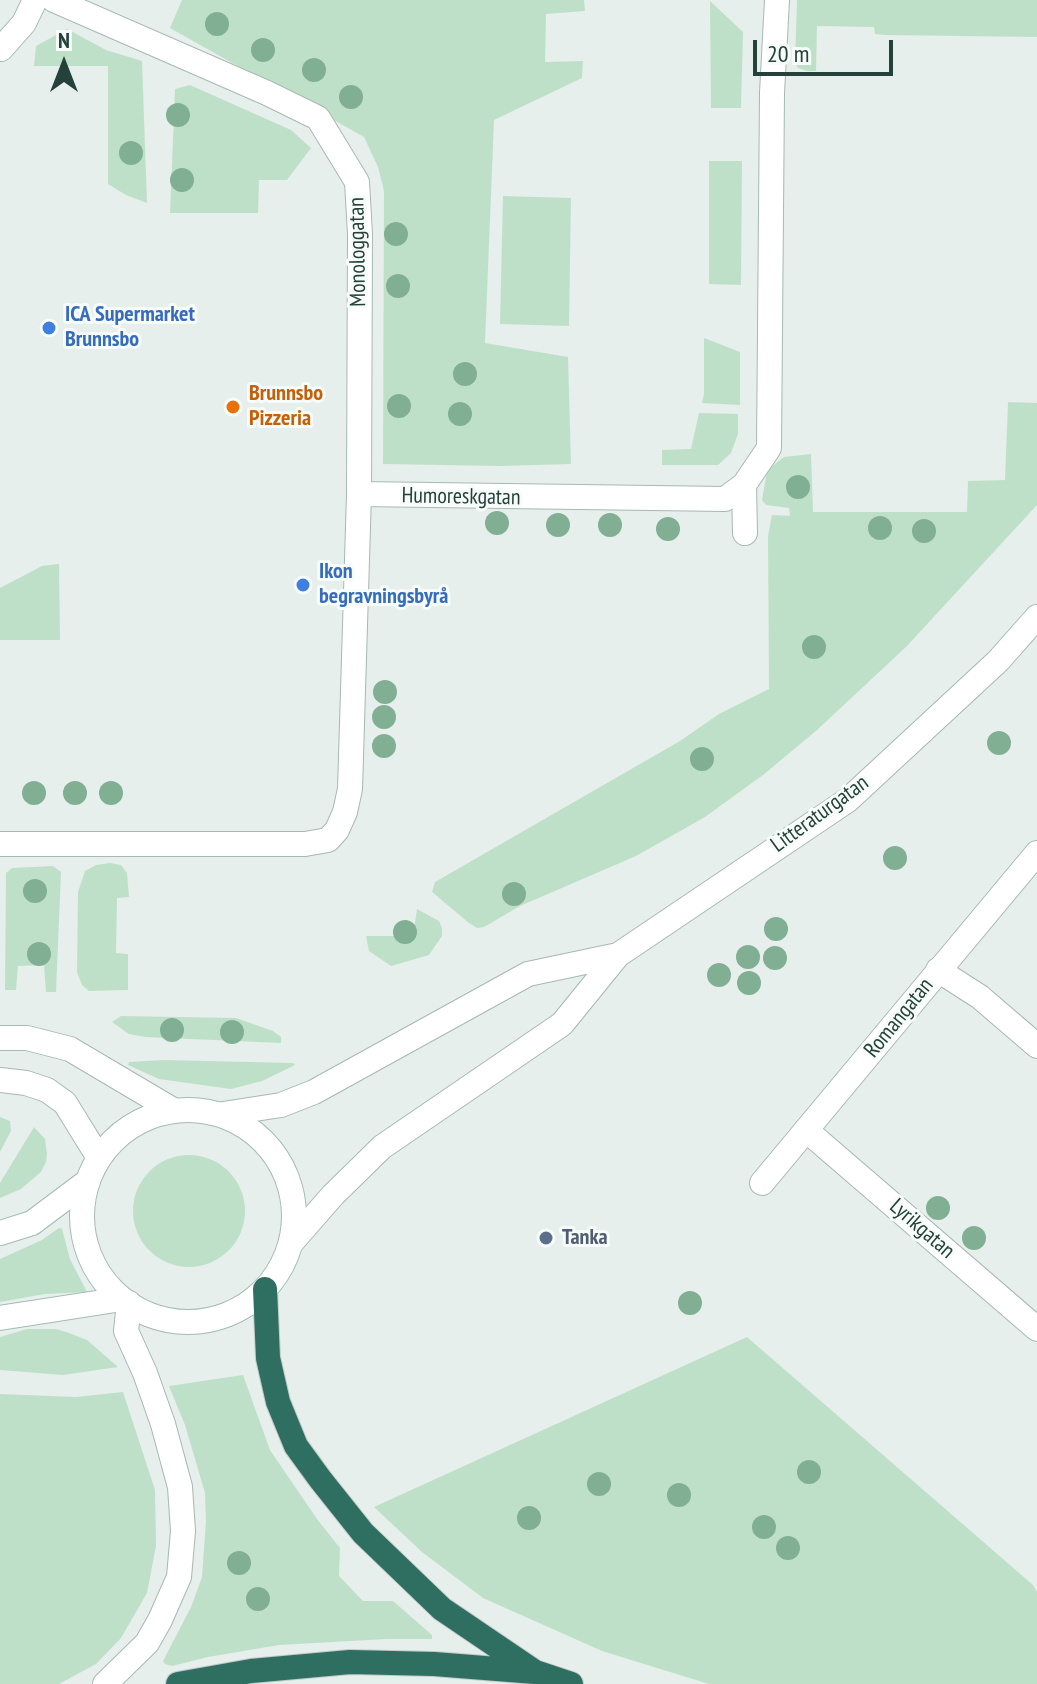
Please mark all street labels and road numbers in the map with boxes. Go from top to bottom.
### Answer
street label: Monologgatan [344,197,372,307]
street label: Humoreskgatan [401,483,521,511]
street label: Litteraturgatan [766,770,874,858]
street label: Romangatan [859,973,939,1063]
street label: Lyrikgatan [884,1194,960,1264]

